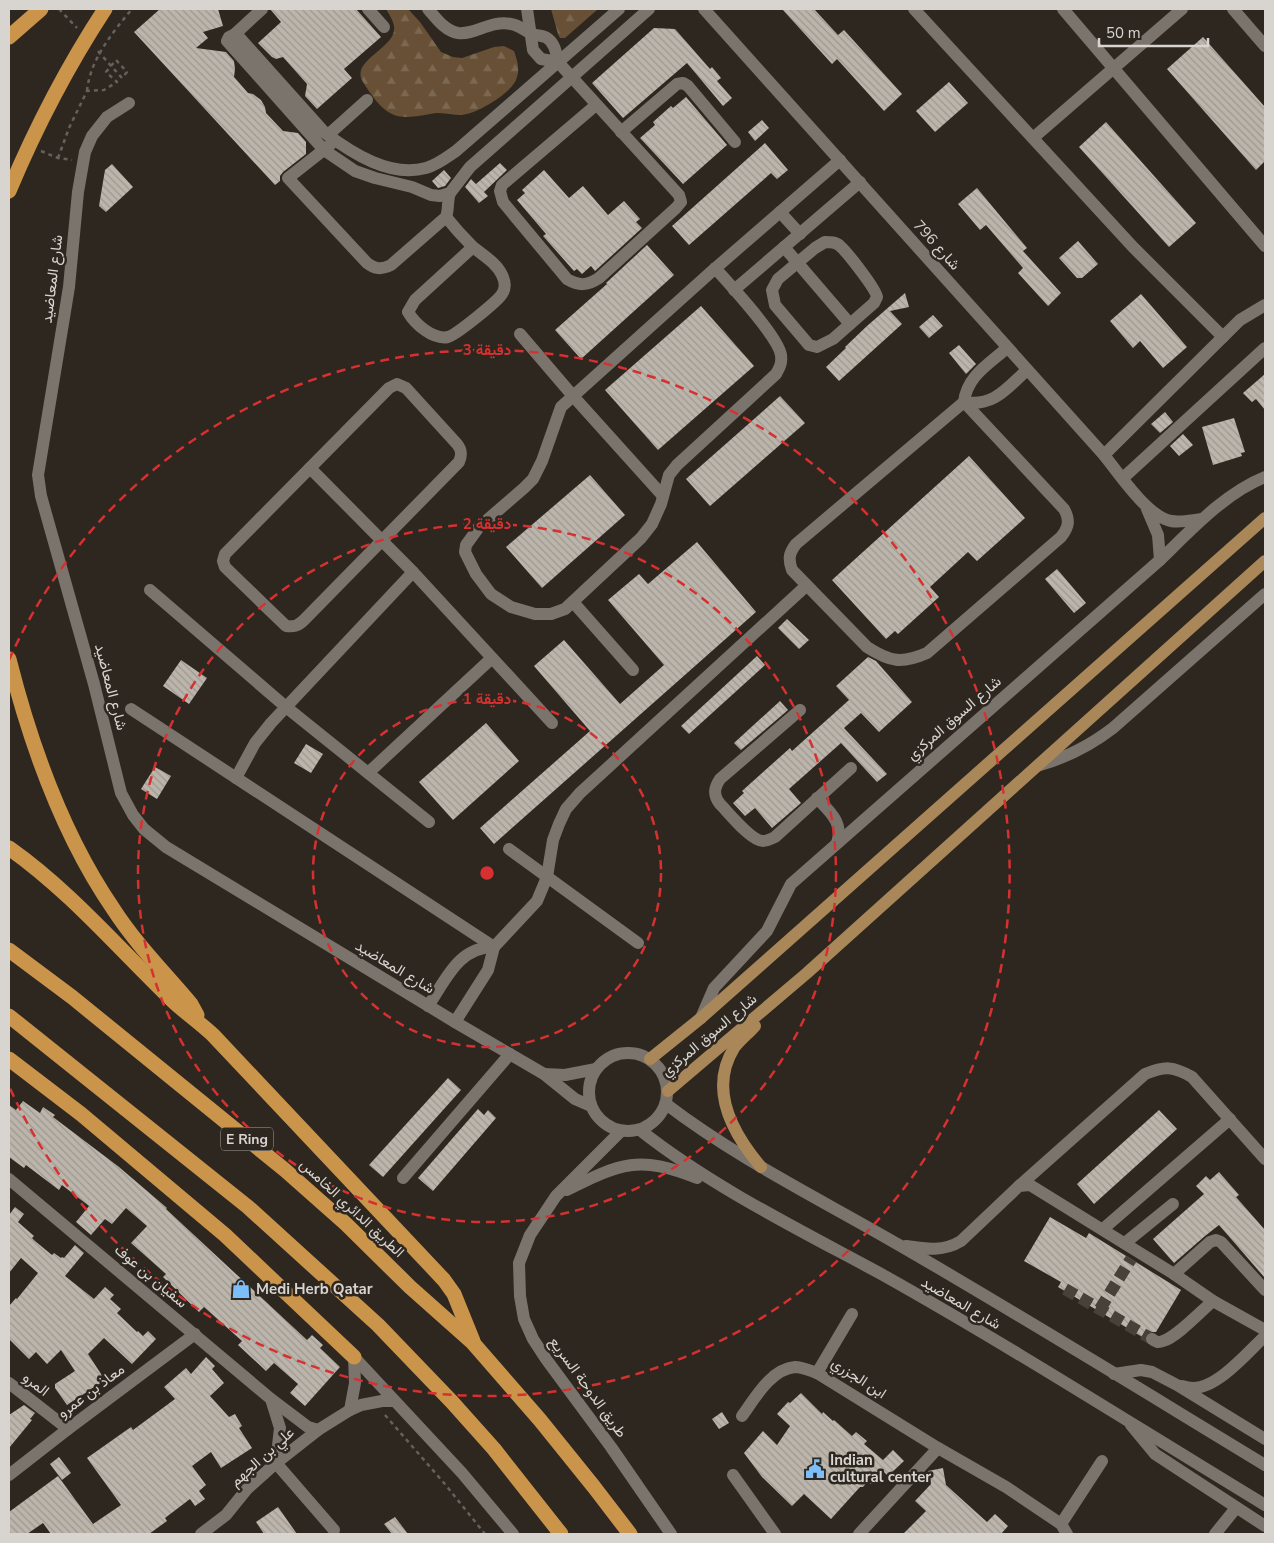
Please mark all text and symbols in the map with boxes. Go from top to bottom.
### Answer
scale bar [1099,15,1208,47]
text: 50 m [1106,23,1141,43]
street label: شارع 796 [908,216,965,275]
street label: شارع المعاضيد [37,233,68,324]
text: 3 دقيقة [463,340,511,360]
text: 2 دقيقة [463,514,511,534]
street label: شارع المعاضيد [89,641,132,733]
street label: شارع السوق المركزي [902,671,1008,767]
text: 1 دقيقة [463,689,511,709]
centre of rings [478,864,496,882]
street label: شارع المعاضيد [351,936,438,999]
street label: شارع السوق المركزي [657,989,763,1083]
road number: E Ring [221,1128,273,1150]
street label: الطريق الدائري الخامس [293,1154,409,1264]
street label: سفيان بن عوف [110,1240,192,1312]
street label: شارع المعاضيد [917,1272,1005,1335]
shop icon: Medi Herb Qatar [230,1278,252,1300]
place label: Medi Herb Qatar [256,1279,373,1299]
street label: طريق الدوحة السريع [544,1332,632,1442]
street label: ابن الجزري [826,1353,890,1406]
street label: معاذ بن عمرو [53,1359,129,1423]
street label: المرو [19,1367,53,1401]
street label: علي بن الجهم [225,1423,301,1494]
place label: Indian cultural center [830,1450,931,1487]
public building icon: Indian cultural center [804,1458,826,1480]

